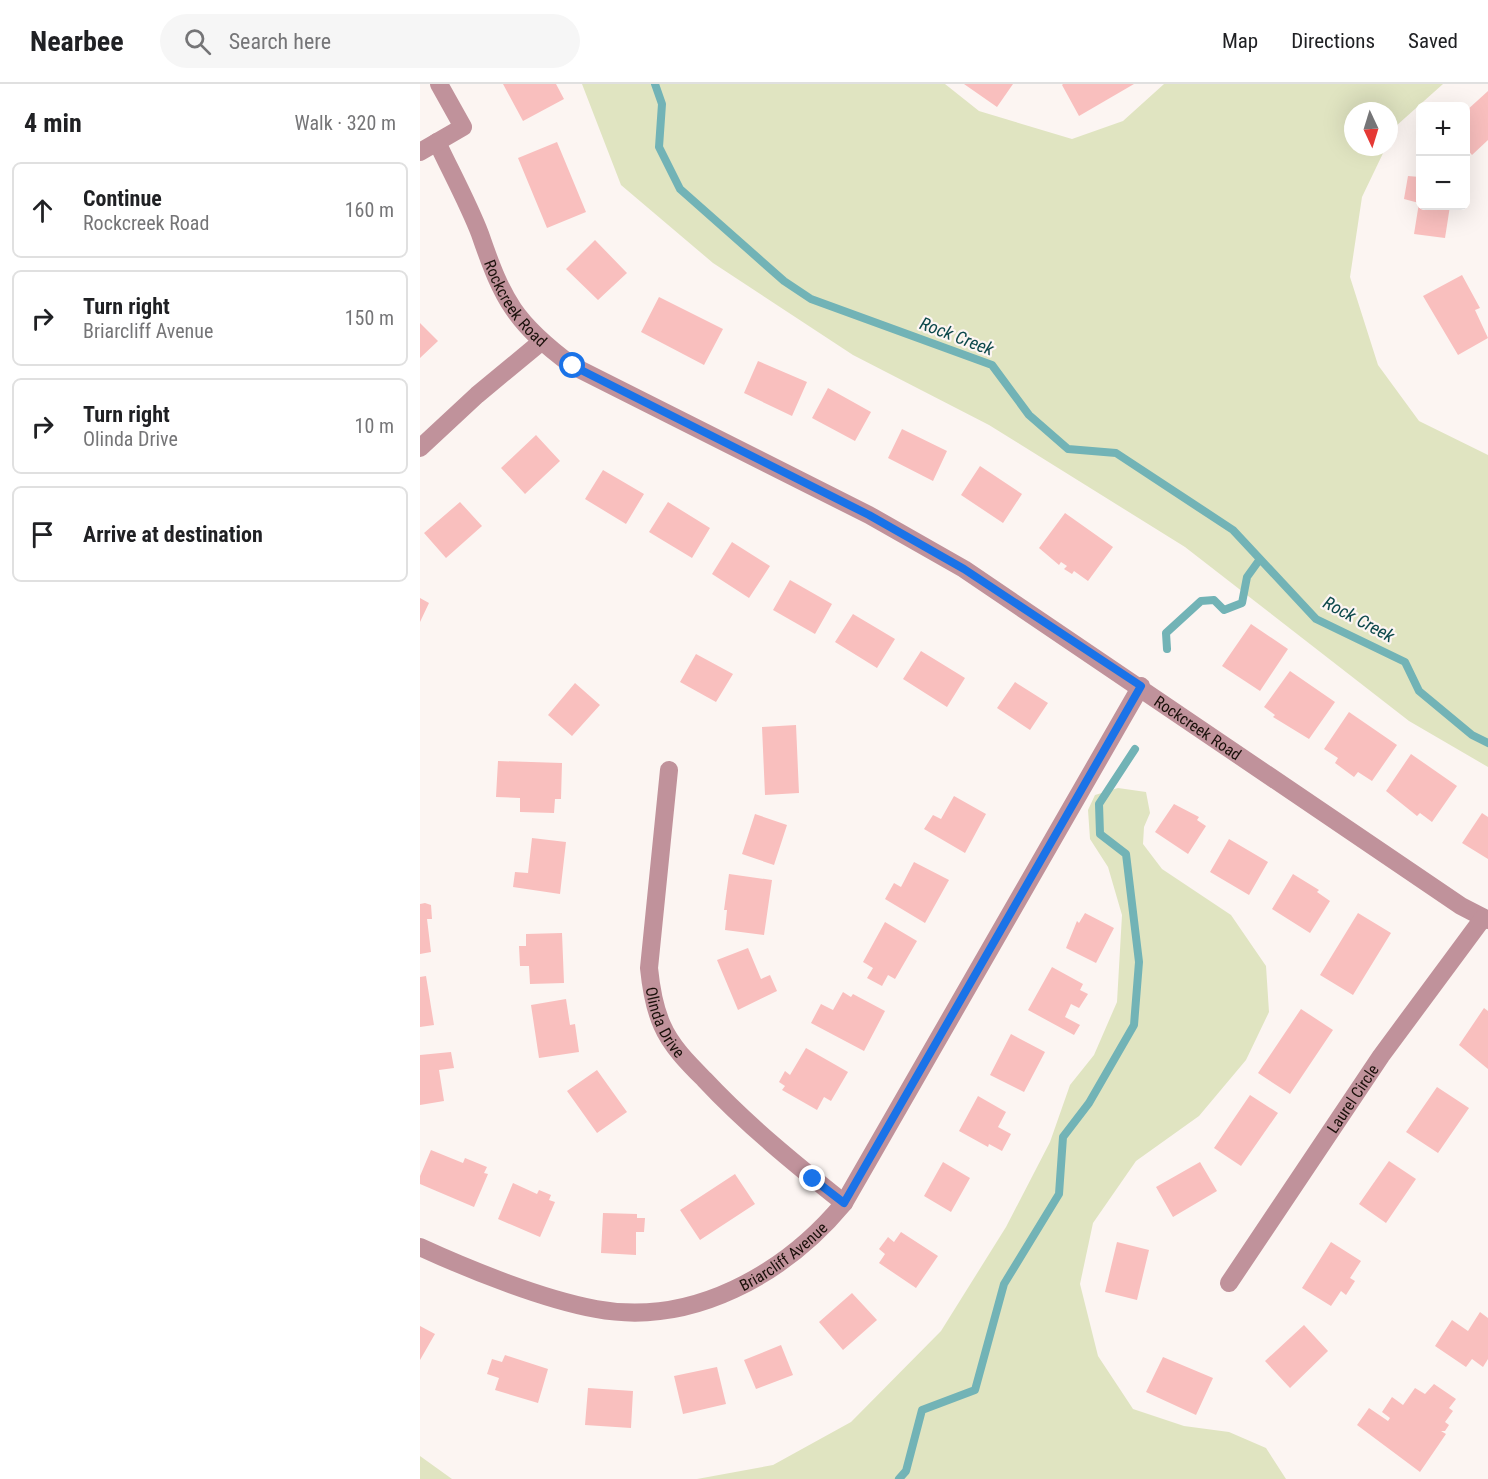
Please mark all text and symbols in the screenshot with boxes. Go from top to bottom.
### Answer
search box [160,14,580,68]
text: Nearbee [30,25,124,58]
icon: search [181,25,214,58]
text: Search here [229,29,331,54]
text: Map [1222,29,1258,53]
text: Directions [1291,29,1375,53]
text: Saved [1408,29,1458,53]
north arrow [1344,102,1398,156]
map controls [1416,102,1470,210]
button: + [1416,102,1470,156]
text: 4 min [24,108,82,138]
text: Walk · 320 m [295,111,396,135]
button: − [1416,156,1470,210]
text: Continue [83,186,162,211]
icon: ahead [26,194,59,227]
text: 160 m [345,198,394,222]
text: Rockcreek Road [83,211,209,235]
street label: Rockcreek Road [481,257,551,350]
text: Turn right [83,294,170,319]
icon: right [26,302,59,335]
text: 150 m [345,306,394,330]
water label: Rock Creek [917,312,998,360]
text: Briarcliff Avenue [83,319,213,343]
route start [559,352,585,378]
text: Turn right [83,402,170,427]
icon: right [26,410,59,443]
text: 10 m [355,414,394,438]
text: Olinda Drive [83,427,178,451]
icon: arrive [26,518,59,551]
text: Arrive at destination [83,522,263,547]
water label: Rock Creek [1320,592,1399,647]
street label: Rockcreek Road [1151,691,1245,764]
street label: Olinda Drive [642,985,689,1061]
street label: Laurel Circle [1323,1061,1382,1136]
route end [799,1165,825,1191]
street label: Briarcliff Avenue [736,1218,831,1295]

